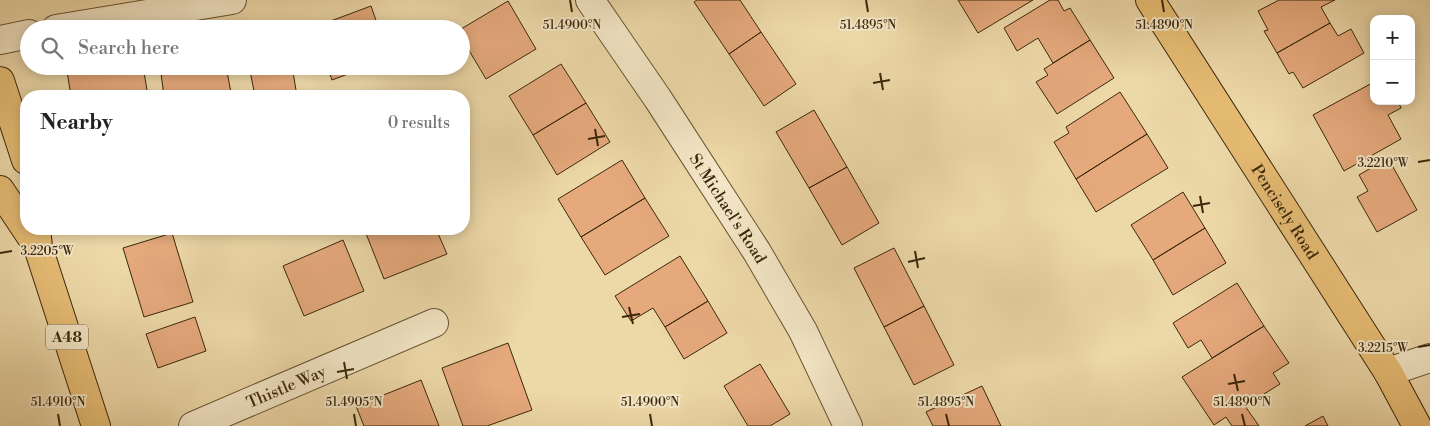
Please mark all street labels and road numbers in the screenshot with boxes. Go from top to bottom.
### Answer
street label: St Michael's Road [685,150,770,267]
street label: Pencisely Road [1247,161,1322,263]
road number: A48 [46,324,88,350]
street label: Thistle Way [244,361,329,413]

